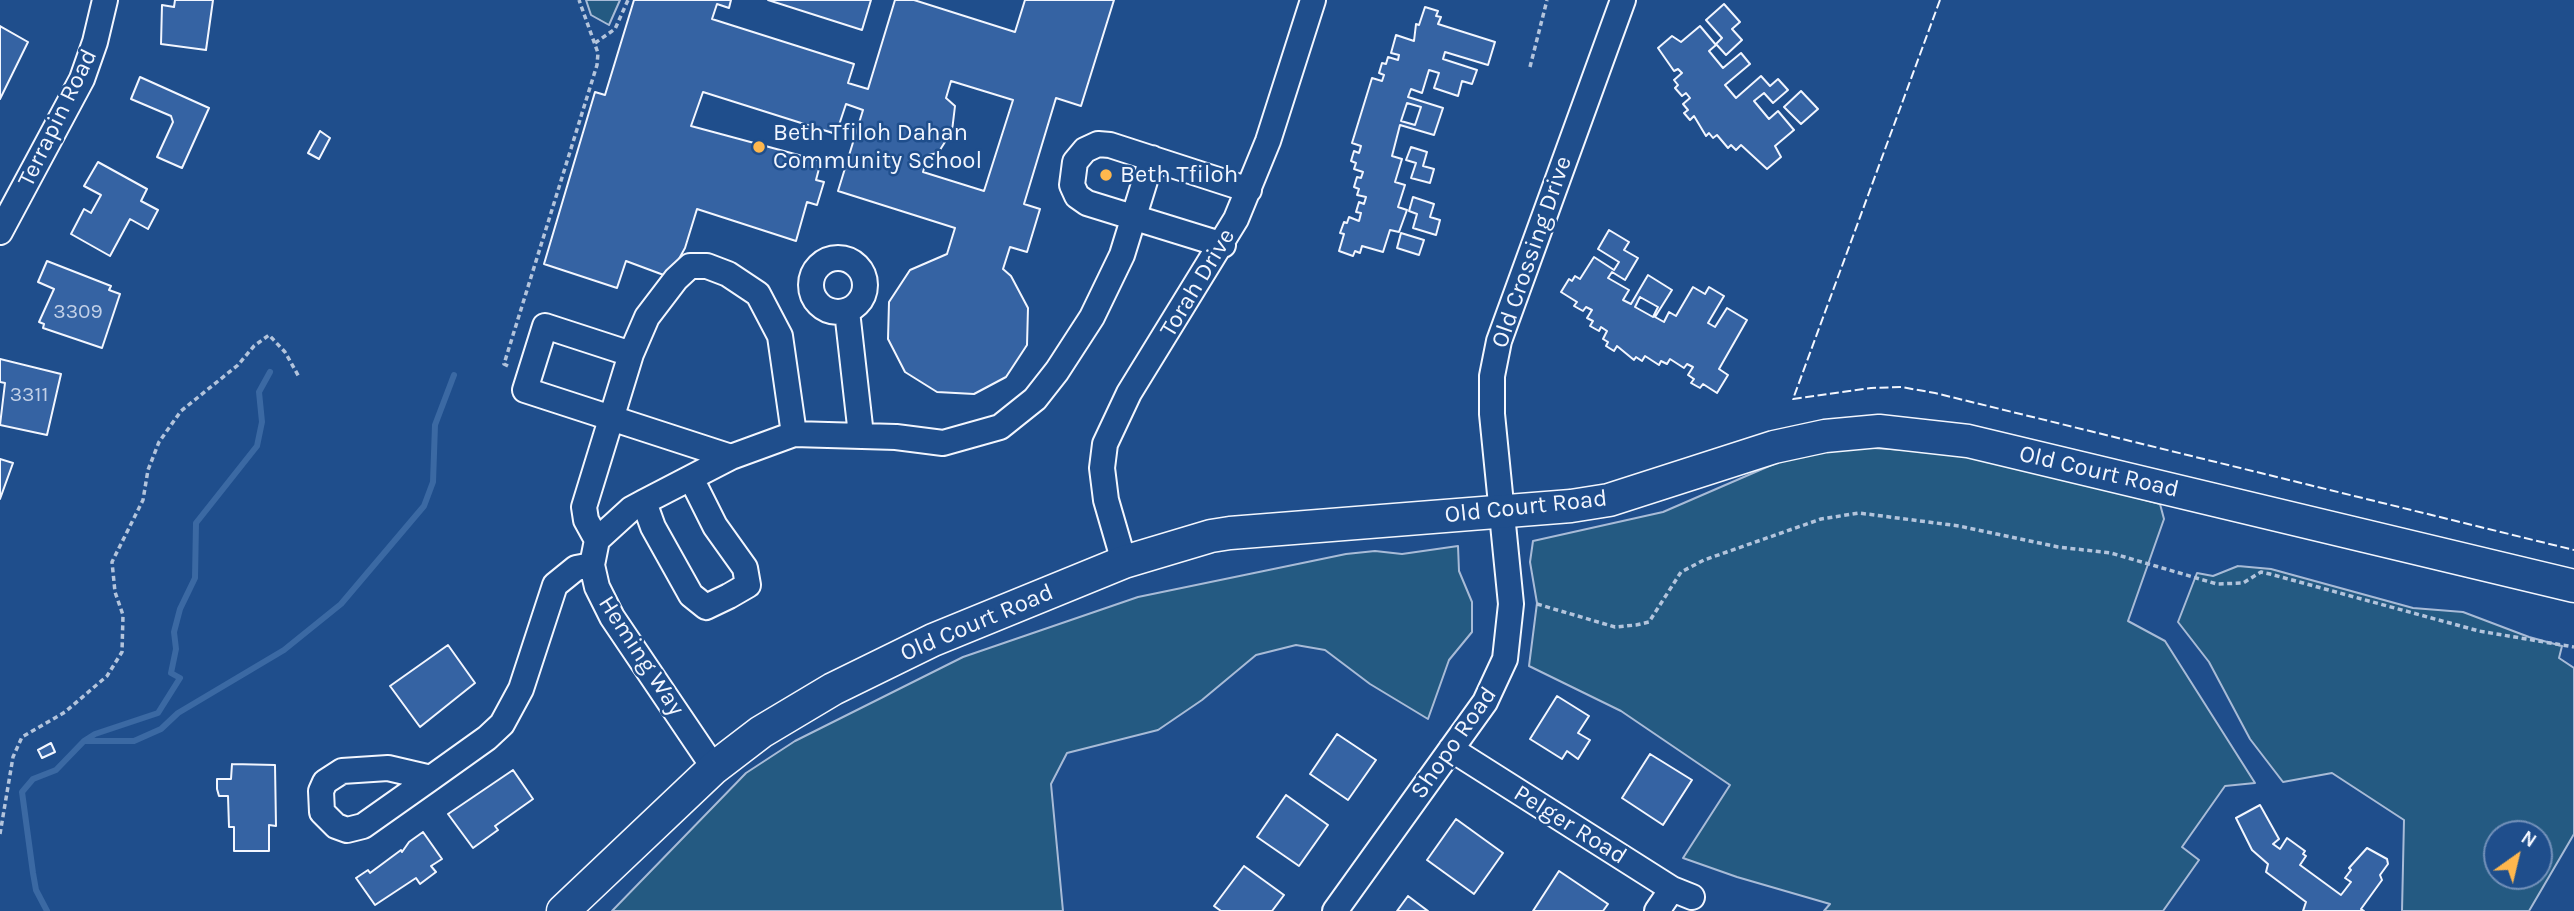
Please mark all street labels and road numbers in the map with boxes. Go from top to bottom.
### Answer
street label: Terrapin Road [12,44,104,192]
street label: Old Crossing Drive [1486,152,1578,352]
street label: Torah Drive [1154,224,1242,342]
street label: Old Court Road [2016,440,2182,504]
street label: Old Court Road [1443,484,1609,530]
street label: Old Court Road [896,578,1058,668]
street label: Heming Way [592,591,690,721]
street label: Shopo Road [1405,681,1503,805]
street label: Pelger Road [1508,779,1632,871]

